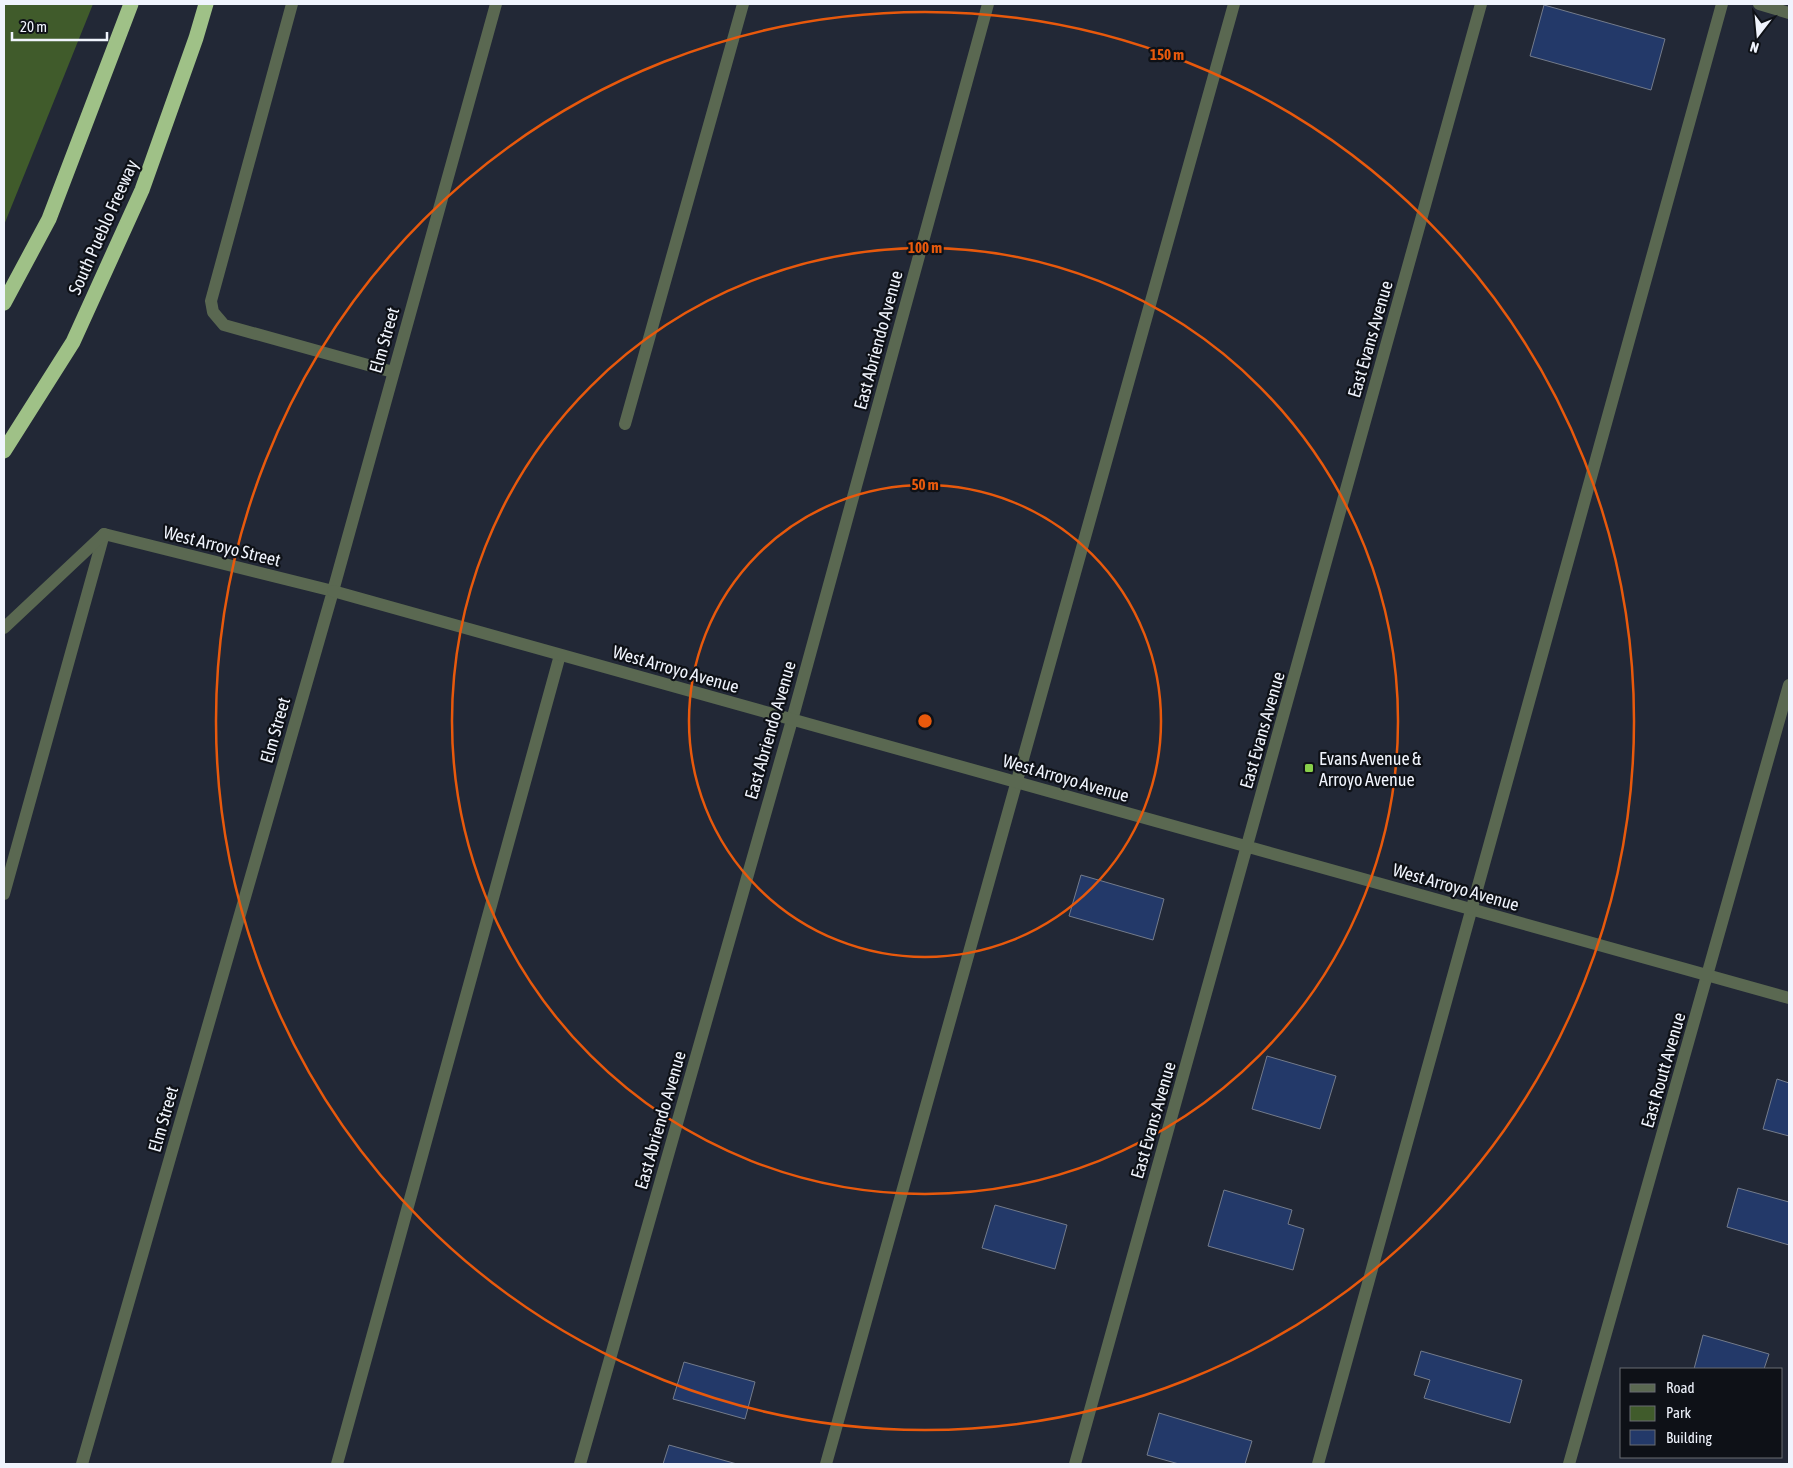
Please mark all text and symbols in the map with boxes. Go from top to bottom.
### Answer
scale bar [12,10,108,42]
north arrow [1733,10,1783,60]
text: 20 m [20,18,47,35]
text: N [1748,39,1761,56]
text: 150 m [1150,46,1184,63]
street label: South Pueblo Freeway [64,156,142,298]
text: 100 m [908,239,942,256]
street label: East Abriendo Avenue [849,268,907,412]
street label: East Evans Avenue [1343,278,1397,400]
street label: Elm Street [365,305,403,375]
text: 50 m [912,476,939,493]
street label: West Arroyo Street [161,521,283,571]
street label: West Arroyo Avenue [610,641,742,697]
street label: East Abriendo Avenue [740,658,800,802]
street label: East Evans Avenue [1235,669,1289,791]
street label: Elm Street [256,695,294,765]
centre of rings [916,712,934,730]
place label: Evans Avenue & Arroyo Avenue [1319,748,1422,790]
street label: West Arroyo Avenue [1000,750,1132,806]
marker: Evans Avenue & Arroyo Avenue [1303,762,1315,774]
street label: West Arroyo Avenue [1390,859,1522,915]
street label: East Routt Avenue [1637,1010,1689,1130]
street label: East Abriendo Avenue [630,1048,690,1192]
street label: East Evans Avenue [1126,1059,1180,1181]
street label: Elm Street [144,1084,182,1154]
legend [1620,1368,1783,1458]
text: Road [1666,1379,1695,1396]
text: Park [1666,1404,1691,1421]
text: Building [1666,1429,1712,1446]

